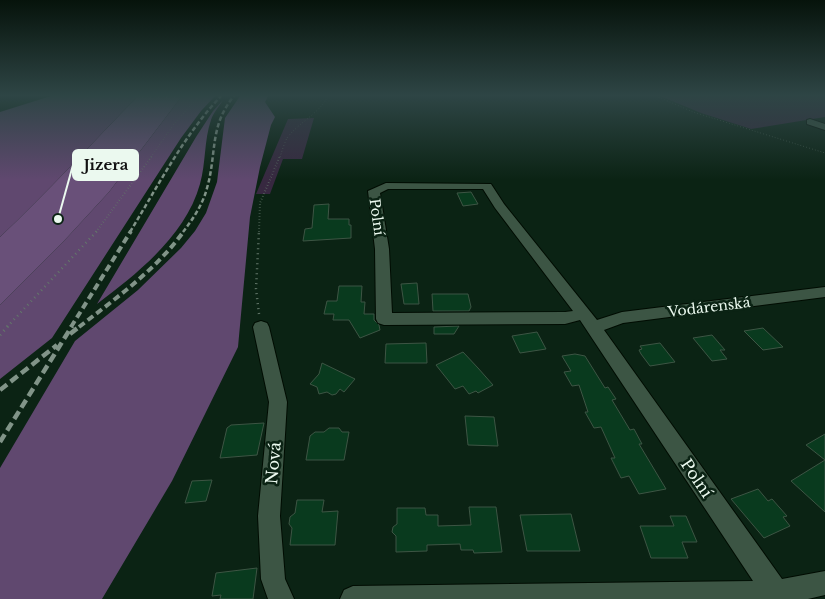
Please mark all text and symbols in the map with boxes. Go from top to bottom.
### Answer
callout: Jizera [73,150,138,180]
text: Jizera [81,155,129,174]
street label: Polní [365,197,389,237]
street label: Vodárenská [666,293,752,321]
street label: Nová [261,441,285,485]
street label: Polní [677,455,718,502]

